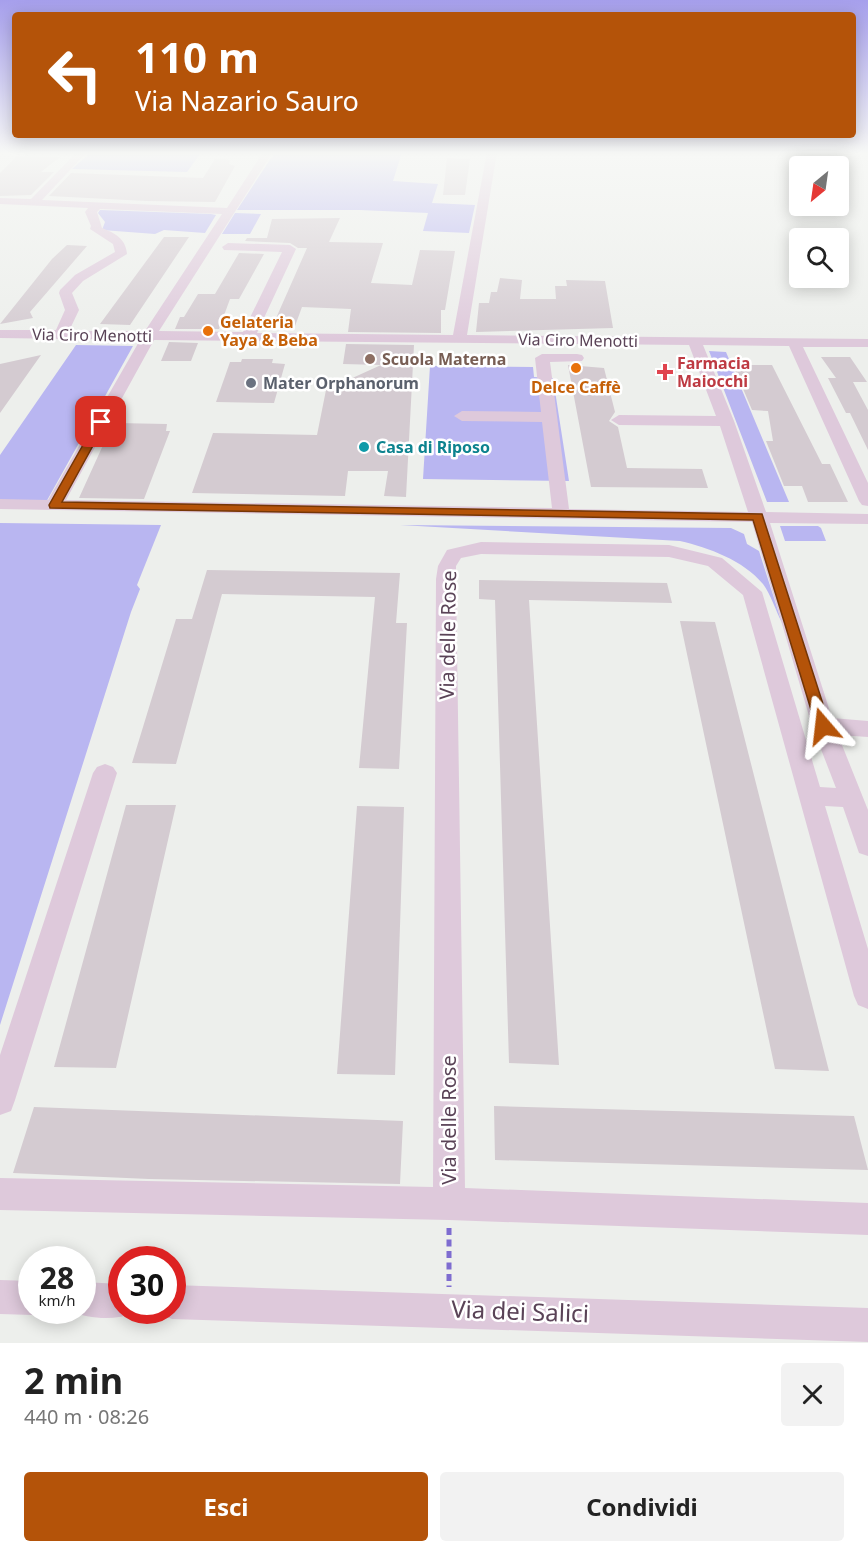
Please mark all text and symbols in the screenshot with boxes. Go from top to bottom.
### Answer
text: 110 m [135,28,259,85]
icon: left [36,36,114,114]
text: Via Nazario Sauro [135,82,359,119]
north arrow [789,156,849,216]
map controls [789,156,849,288]
button: search [789,228,849,288]
place label: Gelateria Yaya & Beba [220,311,318,351]
street label: Via Ciro Menotti [32,323,152,347]
marker: Gelateria Yaya & Beba [201,324,215,338]
street label: Via Ciro Menotti [518,328,638,352]
place label: Scuola Materna [382,348,506,370]
marker: Scuola Materna [363,352,377,366]
place label: Farmacia Maiocchi [677,352,750,392]
marker: Delce Caffè [569,361,583,375]
marker: Farmacia Maiocchi [658,365,672,379]
place label: Mater Orphanorum [263,372,419,394]
marker: Mater Orphanorum [244,376,258,390]
place label: Delce Caffè [531,376,621,398]
pin [75,396,126,447]
icon: arrive [84,405,117,438]
place label: Casa di Riposo [376,436,490,458]
marker: Casa di Riposo [357,440,371,454]
street label: Via delle Rose [433,570,462,700]
position arrow [791,694,855,758]
street label: Via delle Rose [435,1055,462,1185]
speed limit sign: 30 [108,1246,186,1324]
text: 28 [40,1257,74,1298]
text: km/h [39,1290,75,1310]
street label: Via dei Salici [451,1292,589,1329]
text: 2 min [24,1356,123,1405]
button: close [781,1363,844,1426]
text: 440 m · 08:26 [24,1403,149,1430]
button: Esci [24,1472,428,1541]
button: Condividi [440,1472,844,1541]

